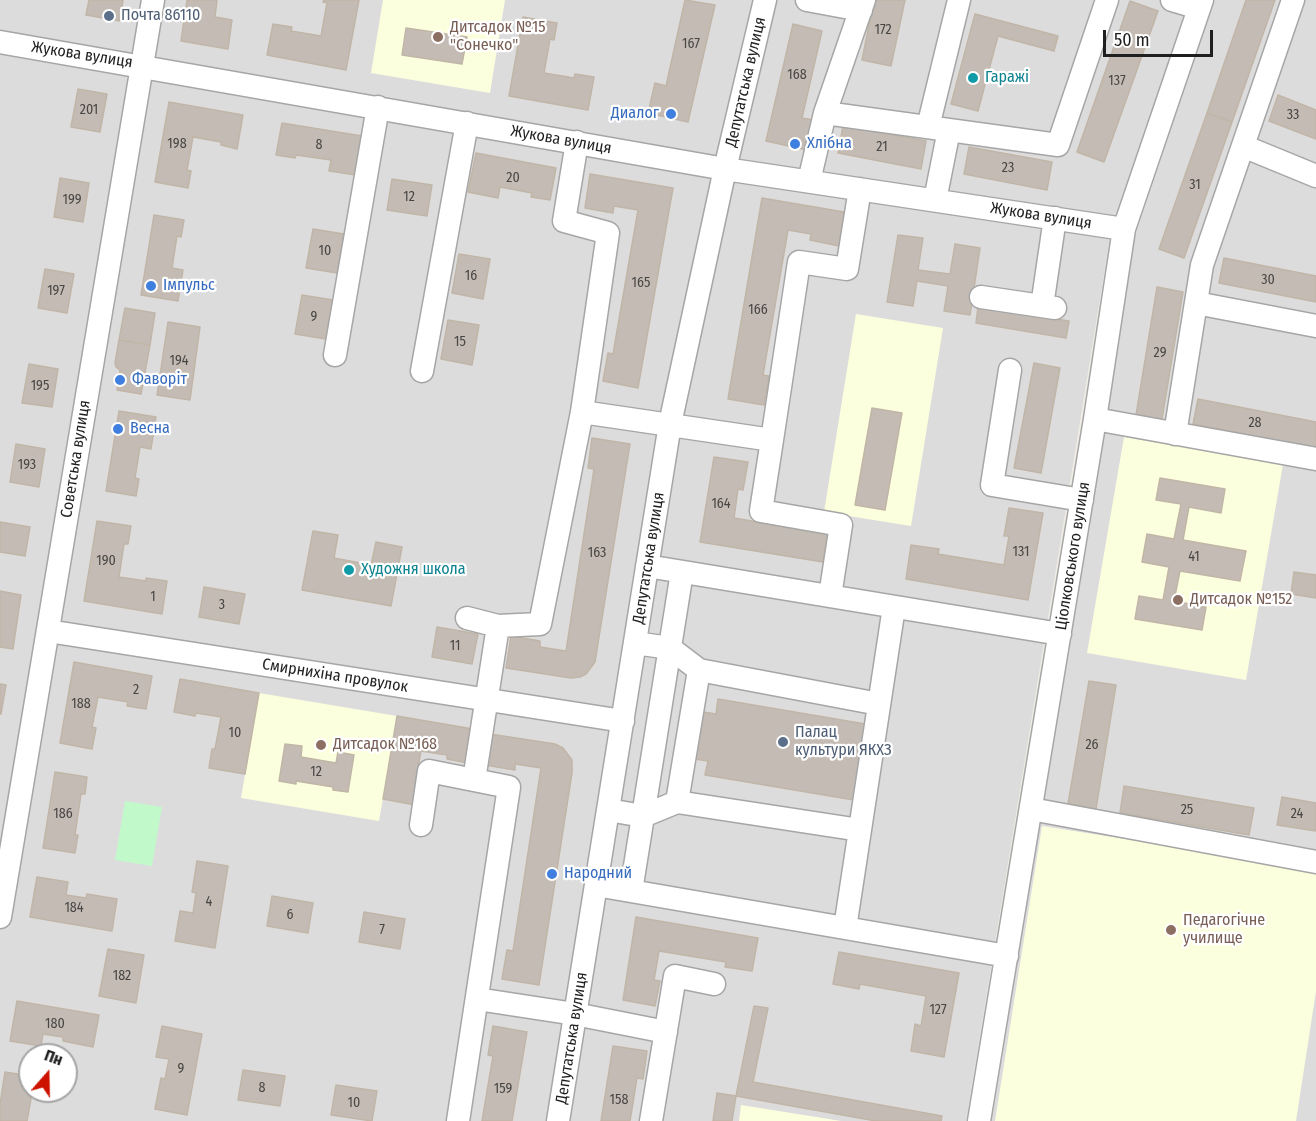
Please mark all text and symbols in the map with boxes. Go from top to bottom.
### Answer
place label: Почта 86110 [121,6,200,26]
marker: Почта 86110 [102,9,116,23]
street label: Депутатська вулиця [722,15,770,149]
place label: Дитсадок №15 "Сонечко" [450,18,546,56]
scale bar [1106,18,1216,56]
house number: 172 [874,22,892,38]
text: 50 m [1114,29,1150,51]
marker: Дитсадок №15 "Сонечко" [431,30,445,44]
house number: 167 [682,36,700,52]
street label: Жукова вулиця [30,38,134,72]
house number: 168 [787,67,807,83]
place label: Гаражі [985,68,1029,88]
marker: Гаражі [966,71,980,85]
house number: 137 [1108,73,1126,89]
house number: 201 [80,102,98,118]
place label: Диалог [611,104,659,124]
marker: Диалог [664,107,678,121]
house number: 33 [1287,107,1299,123]
street label: Жукова вулиця [509,122,613,158]
place label: Хлібна [807,134,852,154]
house number: 198 [167,136,187,152]
house number: 8 [316,137,322,153]
marker: Хлібна [788,137,802,151]
house number: 21 [876,139,888,155]
house number: 23 [1002,160,1014,176]
house number: 20 [506,170,520,186]
house number: 31 [1189,177,1201,193]
house number: 12 [403,189,415,205]
house number: 199 [62,192,82,208]
street label: Жукова вулиця [989,199,1093,233]
house number: 10 [319,243,331,259]
house number: 16 [465,268,477,284]
house number: 30 [1261,272,1275,288]
house number: 165 [632,275,650,291]
place label: Імпульс [163,276,215,296]
marker: Імпульс [144,279,158,293]
house number: 197 [47,283,65,299]
house number: 166 [748,302,768,318]
house number: 9 [311,309,317,325]
house number: 15 [454,334,466,350]
house number: 29 [1154,345,1166,361]
house number: 194 [170,353,188,369]
place label: Фаворіт [132,370,187,390]
marker: Фаворіт [113,373,127,387]
house number: 195 [31,378,49,394]
street label: Советська вулиця [57,399,95,519]
house number: 28 [1248,415,1262,431]
place label: Весна [130,419,170,439]
marker: Весна [111,422,125,436]
house number: 193 [18,457,36,473]
street label: Ціолковського вулиця [1052,480,1094,632]
street label: Депутатська вулиця [629,491,669,625]
house number: 164 [711,496,731,512]
house number: 131 [1013,544,1029,560]
house number: 163 [588,545,606,561]
house number: 41 [1188,549,1200,565]
house number: 190 [96,553,116,569]
place label: Художня школа [361,560,466,580]
marker: Художня школа [342,563,356,577]
house number: 1 [150,589,156,605]
place label: Дитсадок №152 [1190,590,1292,610]
marker: Дитсадок №152 [1171,593,1185,607]
house number: 3 [219,597,225,613]
house number: 11 [450,638,460,654]
street label: Смирнихіна провулок [261,655,409,697]
house number: 2 [133,682,139,698]
house number: 188 [71,696,91,712]
place label: Палац культури ЯКХЗ [795,723,892,761]
house number: 10 [229,725,241,741]
place label: Дитсадок №168 [333,735,437,755]
marker: Палац культури ЯКХЗ [776,735,790,749]
house number: 26 [1085,737,1099,753]
marker: Дитсадок №168 [314,738,328,752]
house number: 12 [310,764,322,780]
house number: 25 [1181,802,1193,818]
house number: 186 [53,806,73,822]
house number: 24 [1291,806,1303,822]
place label: Народний [564,864,632,884]
marker: Народний [545,867,559,881]
house number: 4 [206,894,212,910]
house number: 184 [64,900,84,916]
house number: 6 [287,907,293,923]
place label: Педагогічне училище [1183,911,1265,949]
house number: 7 [379,922,385,938]
marker: Педагогічне училище [1164,923,1178,937]
house number: 182 [113,968,131,984]
street label: Депутатська вулиця [552,971,592,1105]
house number: 127 [929,1002,947,1018]
house number: 180 [45,1016,65,1032]
north arrow [18,1043,78,1103]
text: Пн [42,1045,65,1070]
house number: 9 [178,1061,184,1077]
house number: 8 [259,1080,265,1096]
house number: 159 [494,1081,512,1097]
house number: 158 [610,1092,628,1108]
house number: 10 [348,1095,360,1111]

